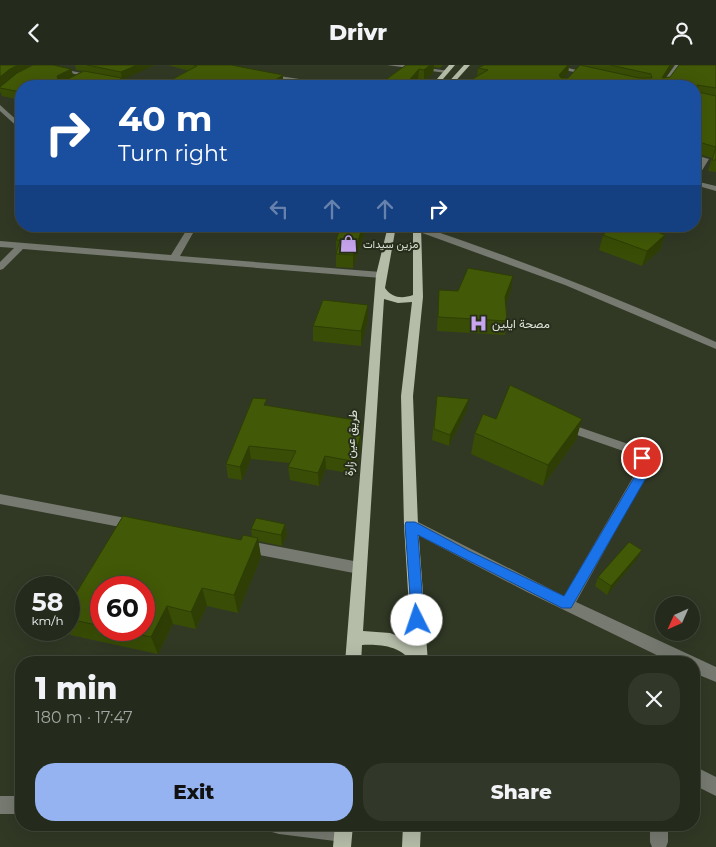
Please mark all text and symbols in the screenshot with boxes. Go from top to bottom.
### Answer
icon: back [20,19,48,47]
text: Drivr [329,19,387,46]
icon: person [668,19,696,47]
text: 40 m [118,97,213,140]
icon: right [35,100,100,165]
text: Turn right [118,140,228,167]
icon: left [265,195,293,223]
icon: ahead [318,195,346,223]
icon: ahead [371,195,399,223]
icon: right [424,195,452,223]
shop icon: مزين سيدات [339,234,359,254]
place label: مزين سيدات [363,237,419,251]
hospital icon: مصحة ايلين [468,314,488,334]
place label: مصحة ايلين [492,316,550,332]
street label: طريق عين زارة [341,409,361,477]
pin [621,437,663,479]
icon: arrive [628,444,656,472]
speed limit sign: 60 [90,576,155,641]
text: 58 [32,587,63,617]
position arrow [390,593,442,645]
north arrow [655,596,700,641]
map controls [655,596,700,641]
text: km/h [31,613,64,628]
text: 1 min [35,670,118,707]
button: close [628,673,680,725]
text: 180 m · 17:47 [35,708,133,727]
button: Exit [35,763,353,821]
button: Share [363,763,680,821]

